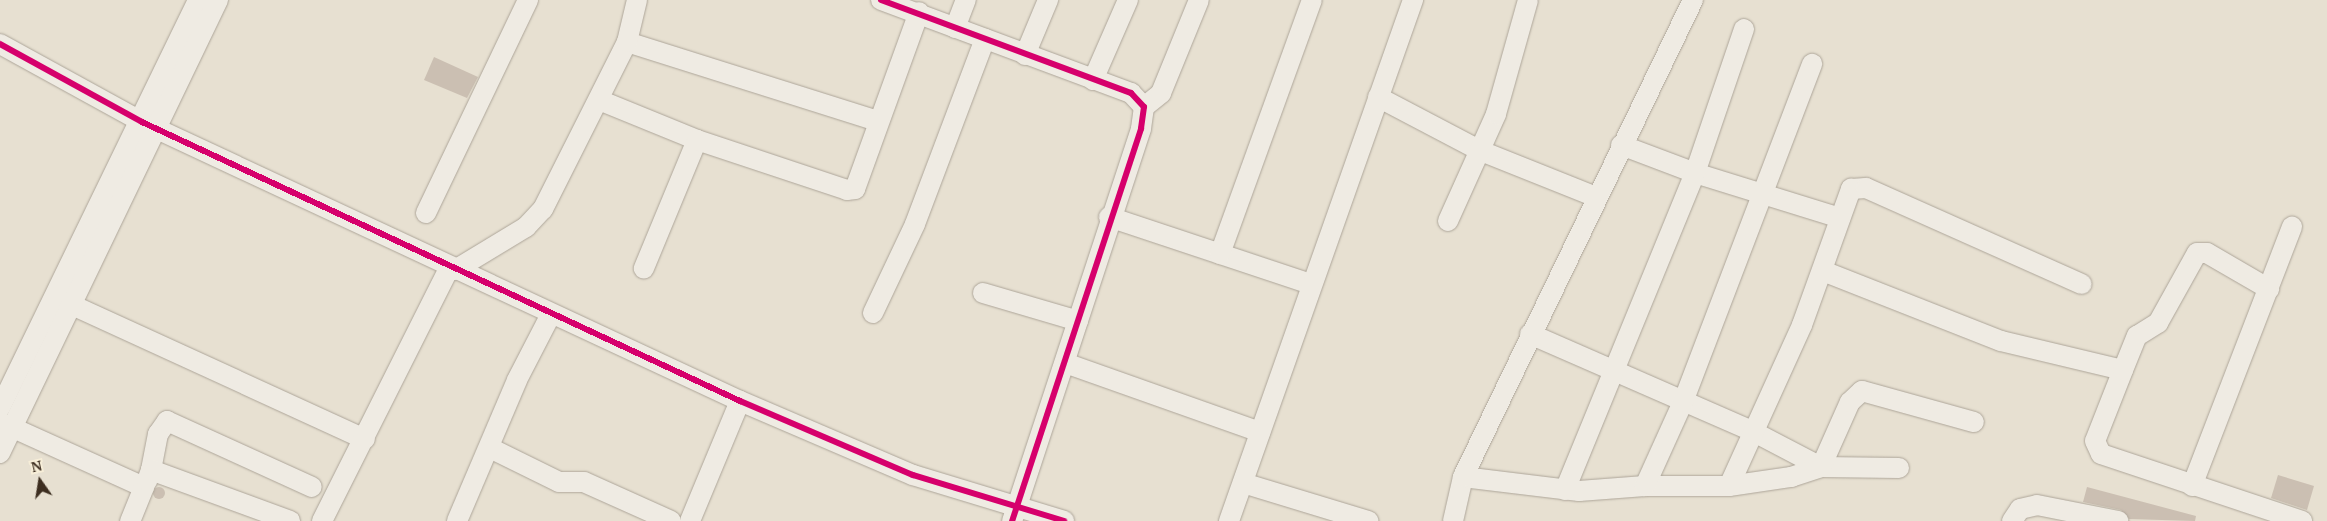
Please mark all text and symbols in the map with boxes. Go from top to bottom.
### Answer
text: N [29,455,44,476]
north arrow [15,456,65,506]

